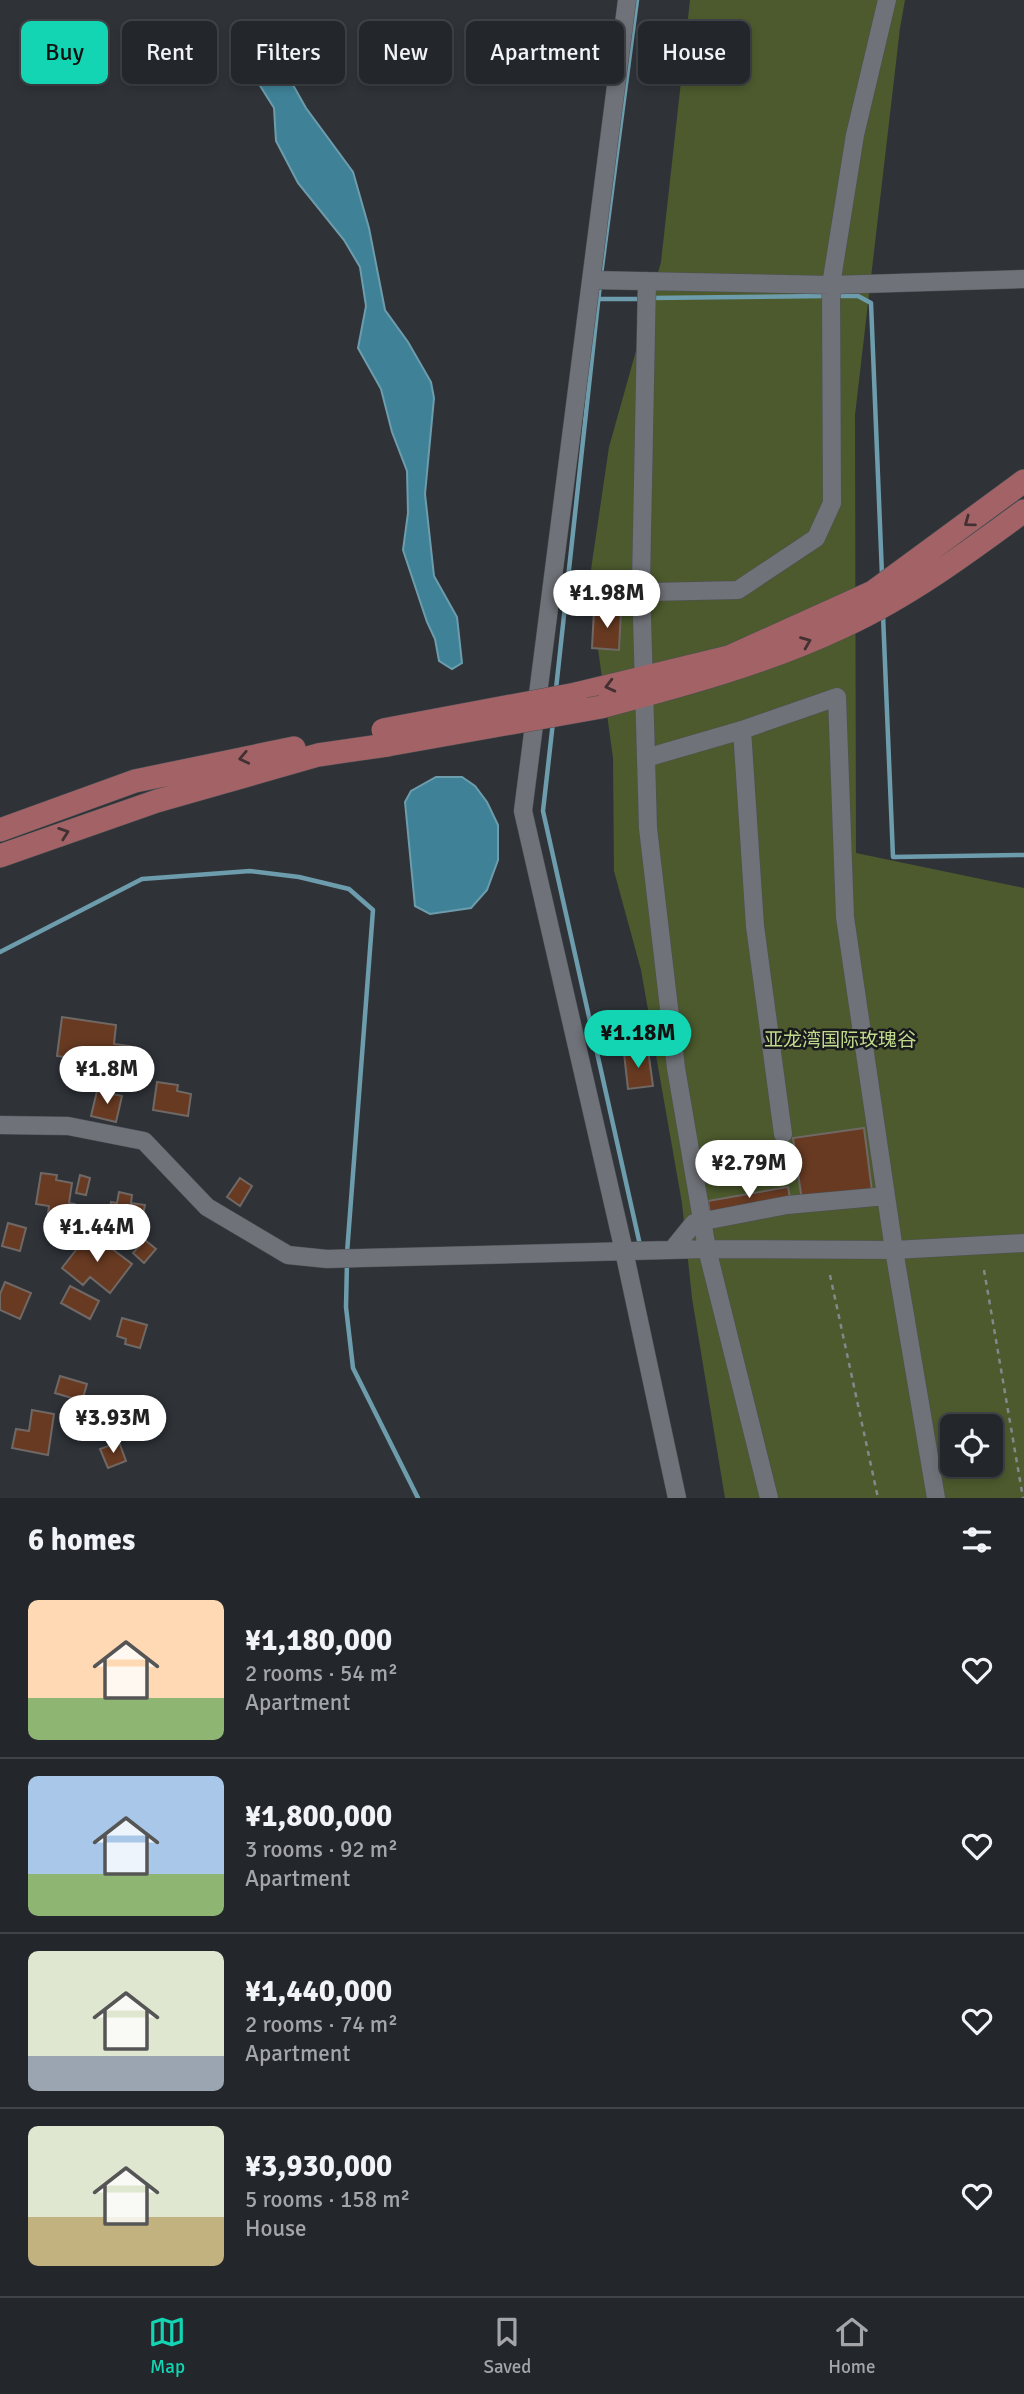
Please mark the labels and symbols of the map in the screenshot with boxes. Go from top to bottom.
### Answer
one-way arrow [965,514,977,527]
pin: ¥1.98M [550,570,664,630]
one-way arrow [799,636,811,650]
one-way arrow [604,678,616,692]
one-way arrow [238,750,250,765]
one-way arrow [58,827,70,841]
pin: ¥1.18M [581,1010,695,1070]
park label: 亚龙湾国际玫瑰谷 [764,1028,916,1052]
pin: ¥1.8M [58,1046,156,1106]
pin: ¥2.79M [692,1140,806,1200]
pin: ¥1.44M [40,1204,154,1264]
pin: ¥3.93M [56,1396,170,1455]

